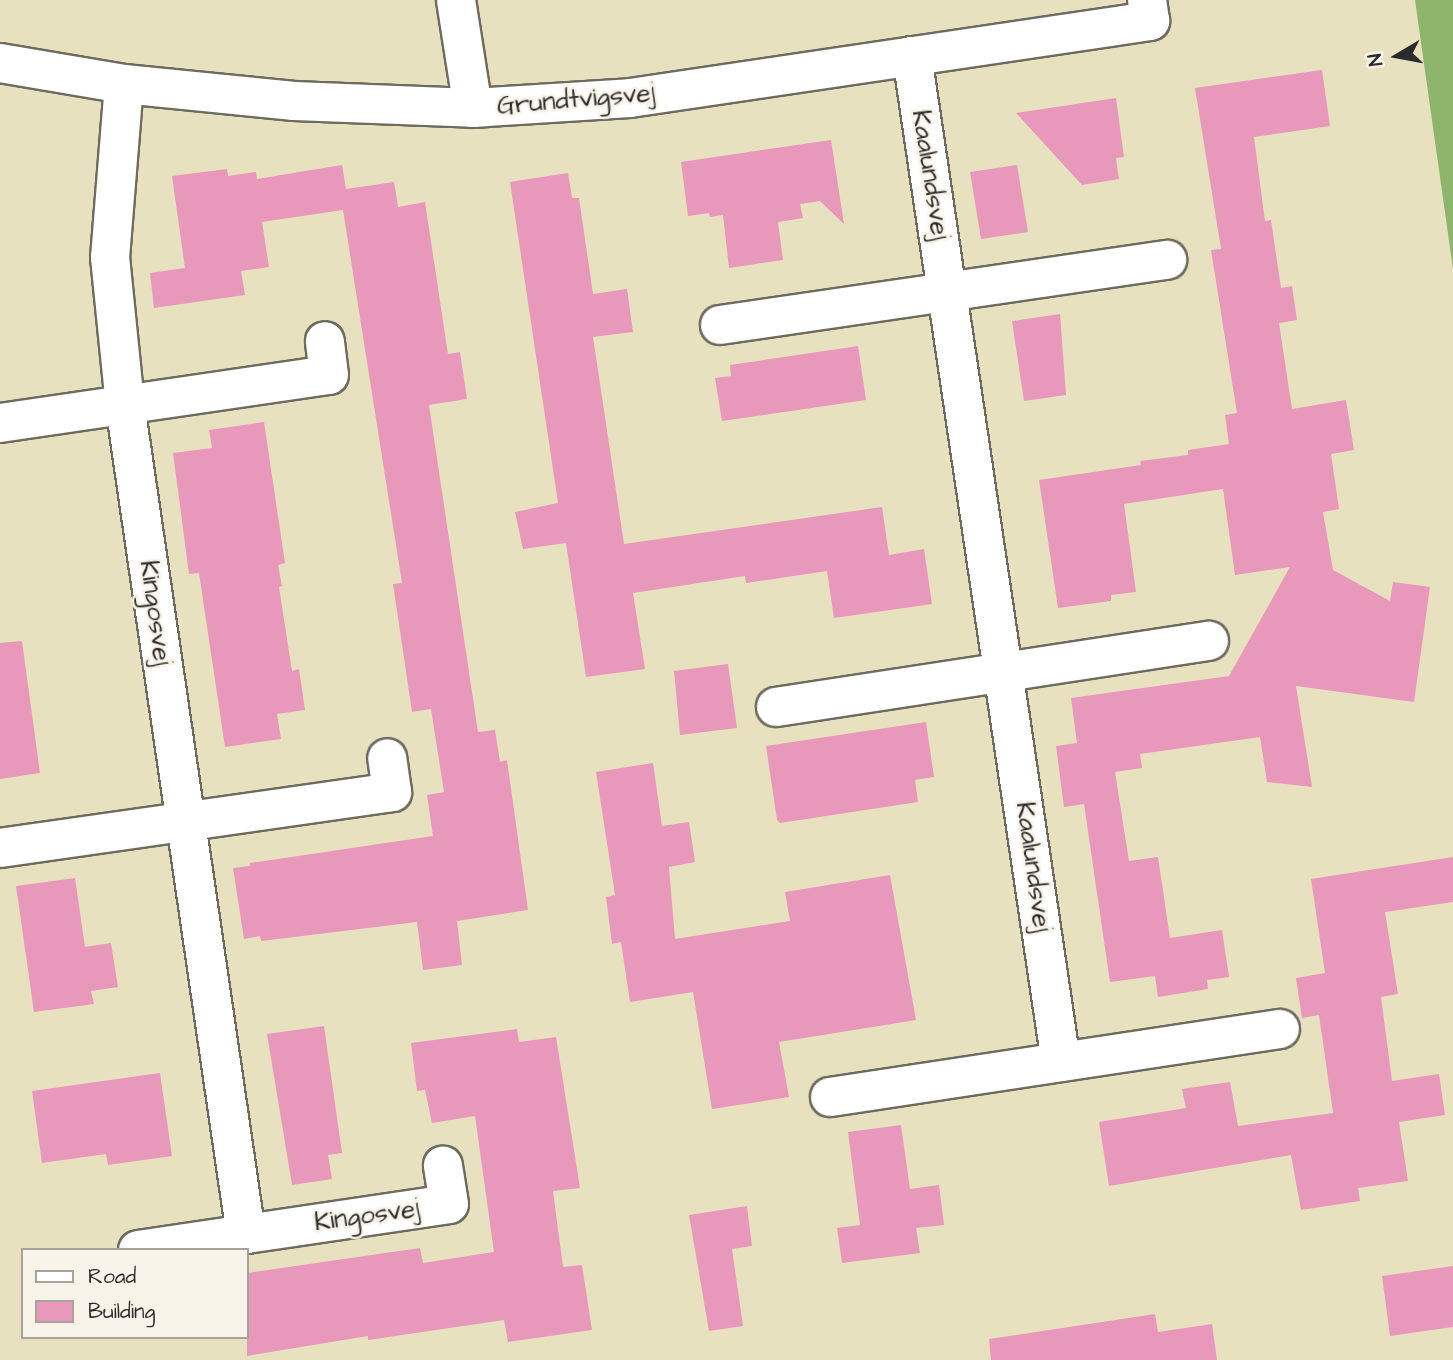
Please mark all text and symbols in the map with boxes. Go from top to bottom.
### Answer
north arrow [1362,21,1432,91]
text: N [1361,52,1390,68]
street label: Grundtvigsvej [496,78,656,122]
street label: Kaalundsvej [904,108,956,242]
street label: Kingosvej [132,558,178,668]
street label: Kaalundsvej [1008,800,1058,934]
street label: Kingosvej [312,1193,422,1239]
legend [21,1248,248,1339]
text: Road [88,1262,136,1291]
text: Building [88,1297,155,1326]

